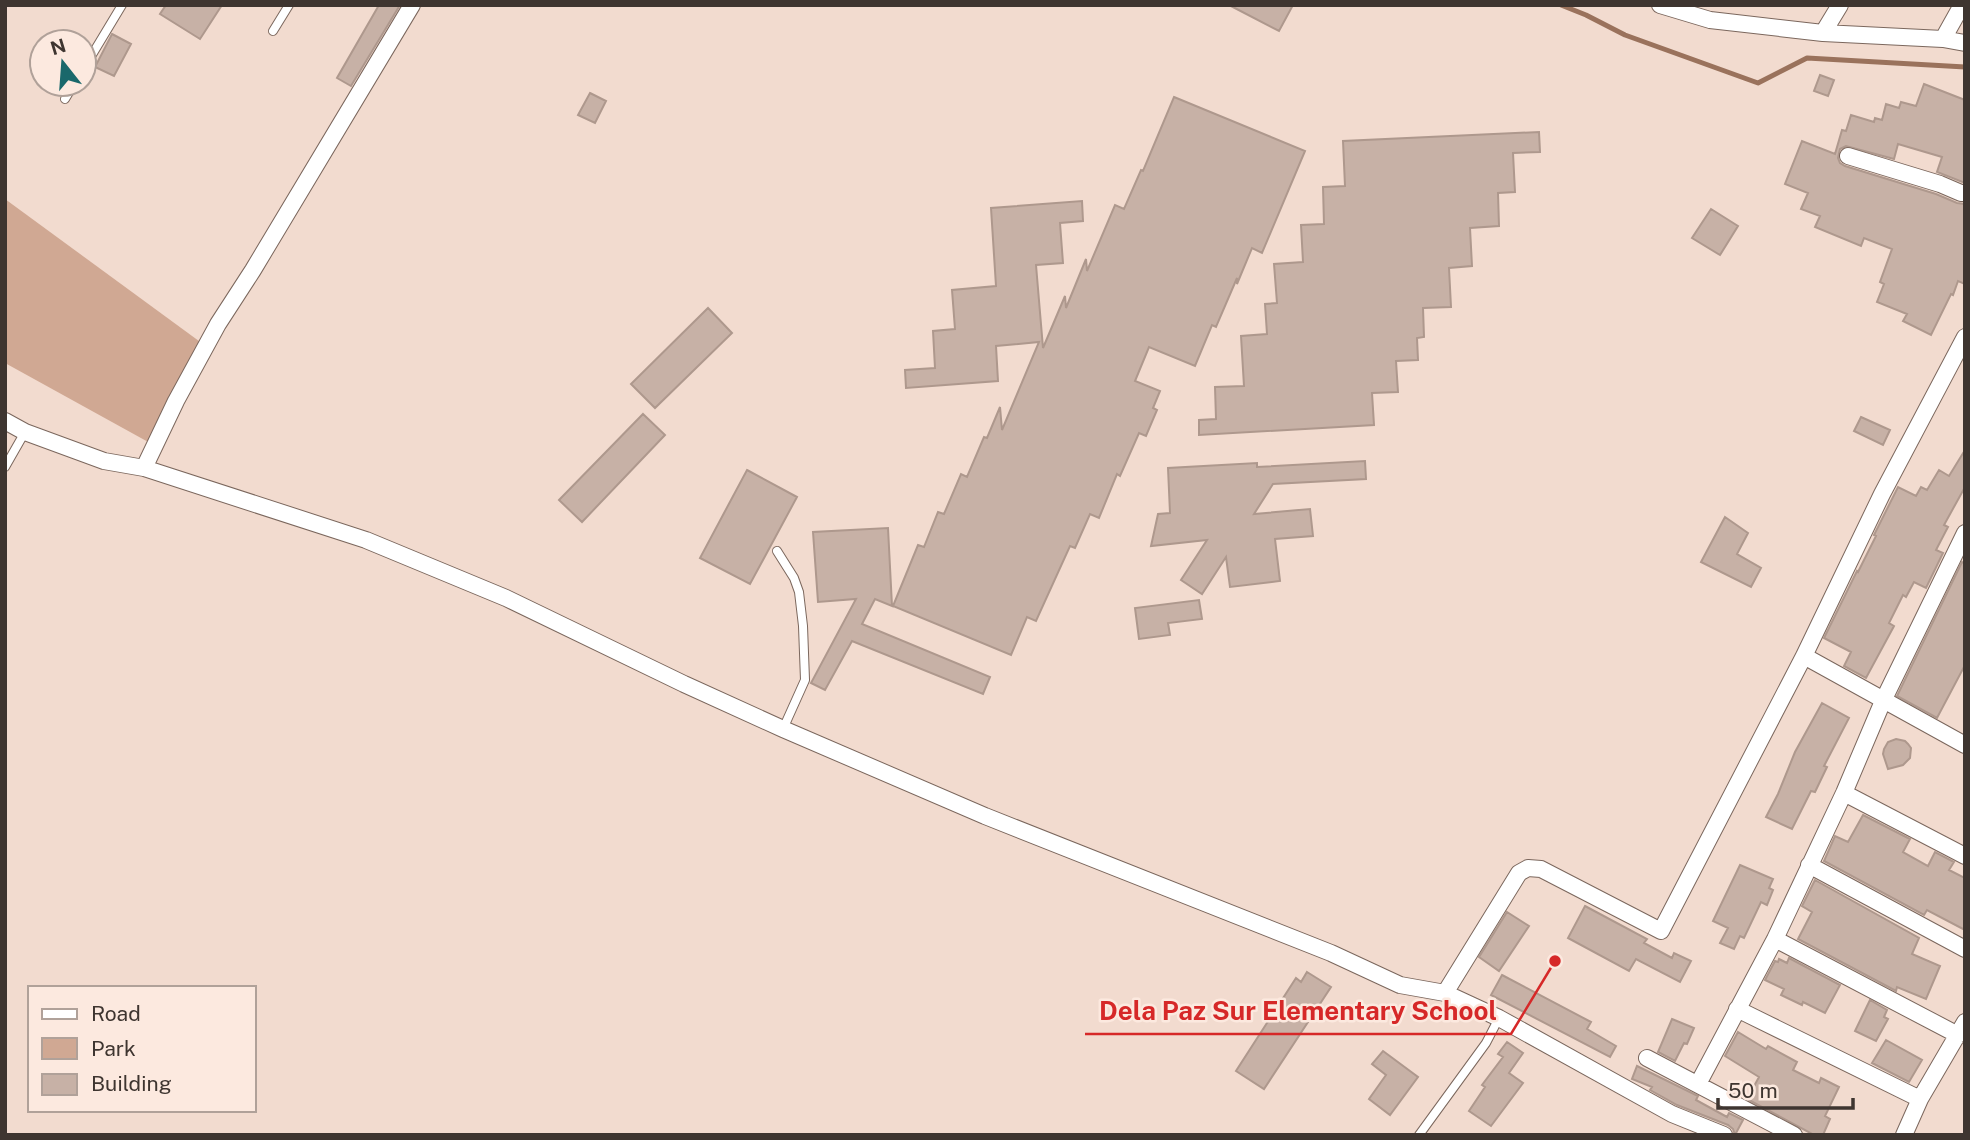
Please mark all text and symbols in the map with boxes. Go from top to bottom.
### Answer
north arrow [28,28,98,98]
text: N [48,34,68,59]
legend [28,986,256,1112]
callout: Dela Paz Sur Elementary School [1085,987,1511,1034]
text: Dela Paz Sur Elementary School [1099,995,1497,1026]
text: Road [91,1001,141,1026]
text: Park [91,1036,136,1061]
scale bar [1718,1066,1853,1110]
text: Building [91,1071,172,1096]
text: 50 m [1728,1078,1778,1103]

